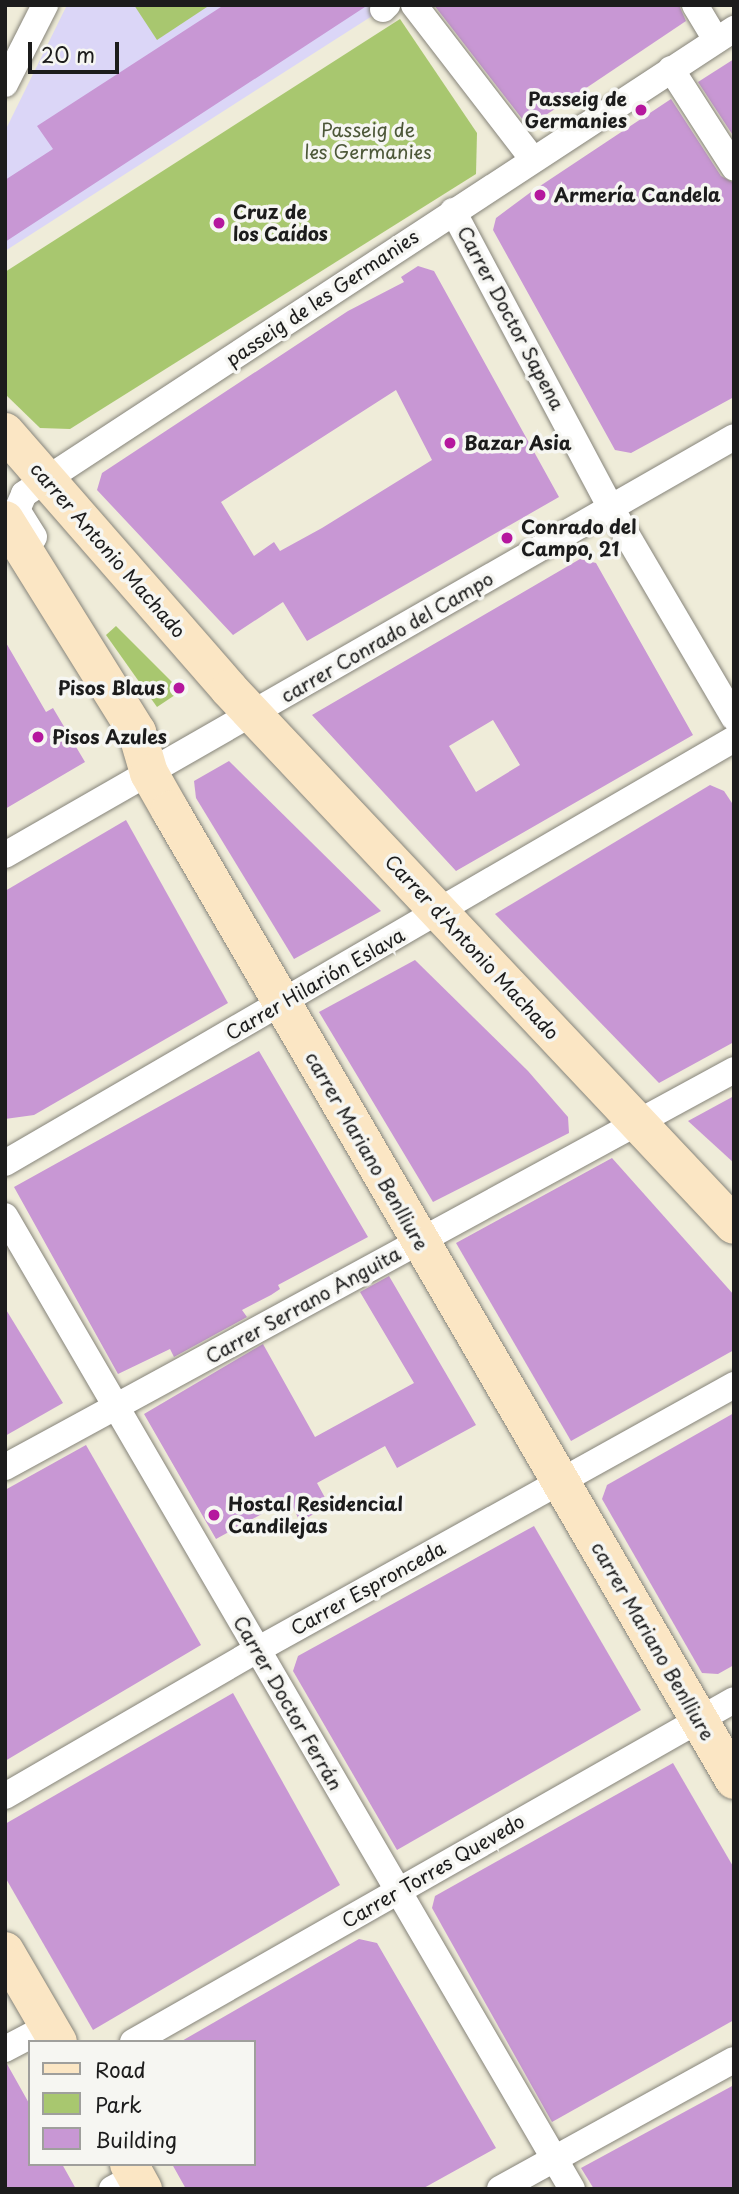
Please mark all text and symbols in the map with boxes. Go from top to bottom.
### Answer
scale bar [32,28,122,72]
text: 20 m [41,38,95,70]
place label: Passeig de Germanies [525,88,627,132]
marker: Passeig de Germanies [633,102,649,118]
park label: Passeig de les Germanies [304,119,432,163]
place label: Armería Candela [554,184,720,206]
marker: Armería Candela [532,187,548,203]
place label: Cruz de los Caídos [233,201,329,245]
marker: Cruz de los Caídos [211,215,227,231]
street label: Carrer Doctor Sapena [453,222,569,414]
street label: passeig de les Germanies [220,224,424,372]
place label: Bazar Asia [464,432,572,454]
marker: Bazar Asia [442,435,458,451]
street label: carrer Antonio Machado [25,457,191,643]
place label: Conrado del Campo, 21 [521,516,637,560]
marker: Conrado del Campo, 21 [499,530,515,546]
street label: carrer Conrado del Campo [275,566,499,708]
place label: Pisos Blaus [59,677,165,699]
marker: Pisos Blaus [171,680,187,696]
place label: Pisos Azules [52,726,167,748]
marker: Pisos Azules [30,729,46,745]
street label: Carrer d'Antonio Machado [380,850,564,1044]
street label: Carrer Hilarión Eslava [220,923,410,1045]
street label: carrer Mariano Benlliure [300,1047,434,1255]
street label: Carrer Serrano Anguita [201,1241,405,1369]
place label: Hostal Residencial Candilejas [228,1493,403,1537]
marker: Hostal Residencial Candilejas [206,1507,222,1523]
street label: Carrer Espronceda [287,1536,449,1640]
street label: carrer Mariano Benlliure [586,1537,720,1745]
street label: Carrer Doctor Ferrán [228,1611,348,1795]
street label: Carrer Torres Quevedo [337,1809,529,1933]
legend [28,2040,256,2166]
text: Road [95,2053,146,2085]
text: Park [95,2088,142,2120]
text: Building [95,2123,177,2155]

